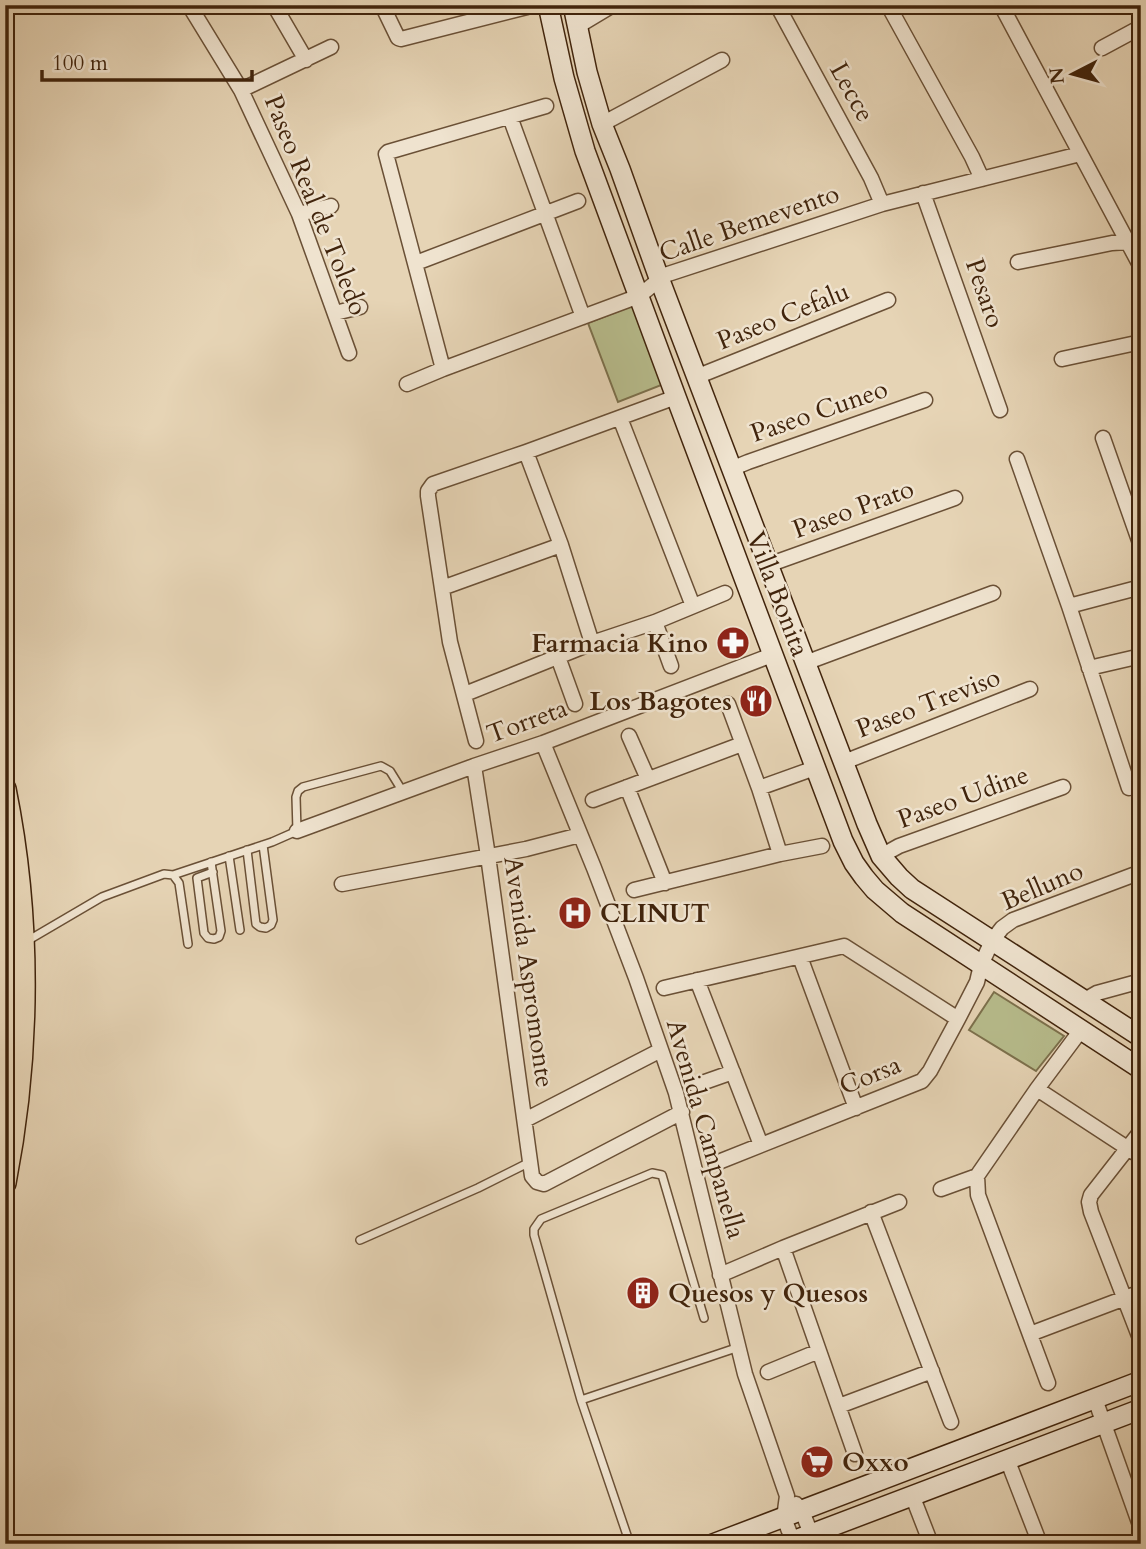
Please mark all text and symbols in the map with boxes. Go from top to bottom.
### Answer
scale bar [42,38,252,82]
north arrow [1038,38,1108,108]
text: 100 m [52,49,108,78]
street label: Lecce [821,56,883,128]
text: N [1043,66,1071,85]
street label: Paseo Real de Toledo [256,90,376,320]
street label: Calle Bemevento [654,176,844,270]
street label: Pesaro [957,254,1013,332]
street label: Paseo Cefalu [712,274,854,358]
street label: Paseo Cuneo [746,371,892,451]
street label: Paseo Prato [788,471,918,547]
street label: Villa Bonita [738,527,818,661]
pharmacy icon: Farmacia Kino [714,624,752,662]
place label: Farmacia Kino [531,626,708,661]
street label: Paseo Treviso [851,659,1005,747]
restaurant icon: Los Bagotes [737,682,775,720]
place label: Los Bagotes [590,684,732,719]
street label: Torreta [482,690,572,752]
street label: Paseo Udine [893,757,1033,837]
street label: Belluno [996,853,1088,919]
street label: Avenida Aspromonte [495,854,563,1090]
hospital icon: CLINUT [556,894,594,932]
place label: CLINUT [600,896,710,931]
street label: Avenida Campanella [658,1015,754,1243]
street label: Corsa [834,1047,906,1103]
building icon: Quesos y Quesos [624,1274,662,1312]
place label: Quesos y Quesos [668,1276,868,1311]
supermarket icon: Oxxo [798,1443,836,1481]
place label: Oxxo [842,1445,909,1480]

